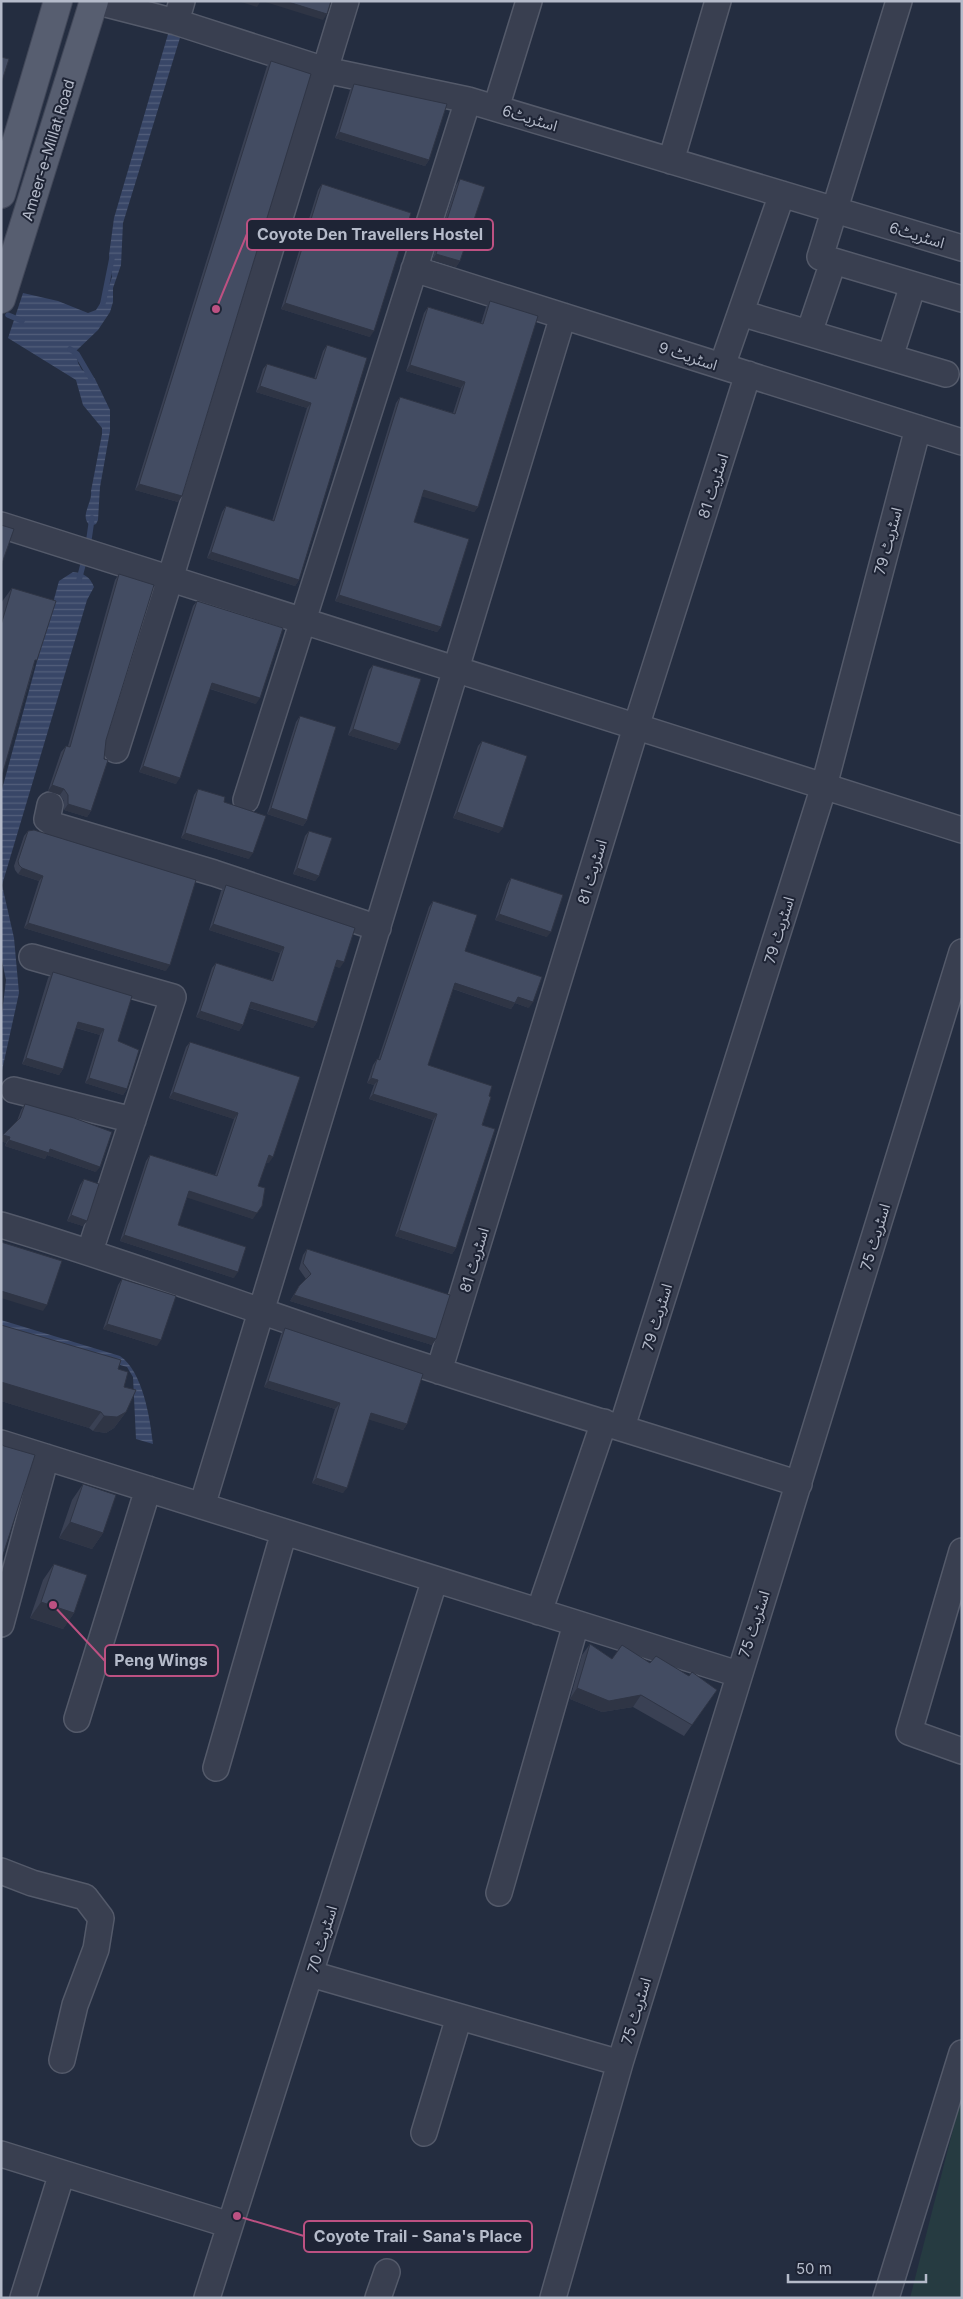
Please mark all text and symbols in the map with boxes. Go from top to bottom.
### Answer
street label: Ameer-e-Millat Road [17,77,79,223]
street label: اسٹریٹ6 [500,101,560,135]
street label: اسٹریٹ6 [887,218,947,252]
callout: Coyote Den Travellers Hostel [247,219,493,250]
text: Coyote Den Travellers Hostel [257,224,483,244]
street label: اسٹریٹ 9 [656,338,720,374]
street label: اسٹریٹ 81 [694,451,732,521]
street label: اسٹریٹ 79 [870,505,906,577]
street label: اسٹریٹ 81 [573,837,611,907]
street label: اسٹریٹ 79 [760,894,798,966]
street label: اسٹریٹ 75 [856,1201,894,1273]
street label: اسٹریٹ 81 [455,1225,493,1295]
street label: اسٹریٹ 79 [638,1281,676,1353]
street label: اسٹریٹ 75 [734,1588,774,1660]
callout: Peng Wings [105,1645,218,1676]
text: Peng Wings [114,1650,208,1670]
street label: اسٹریٹ 70 [303,1903,341,1975]
street label: اسٹریٹ 75 [617,1975,655,2047]
callout: Coyote Trail - Sana's Place [304,2221,532,2252]
text: Coyote Trail - Sana's Place [314,2226,522,2246]
scale bar [788,2252,926,2284]
text: 50 m [796,2259,832,2278]

